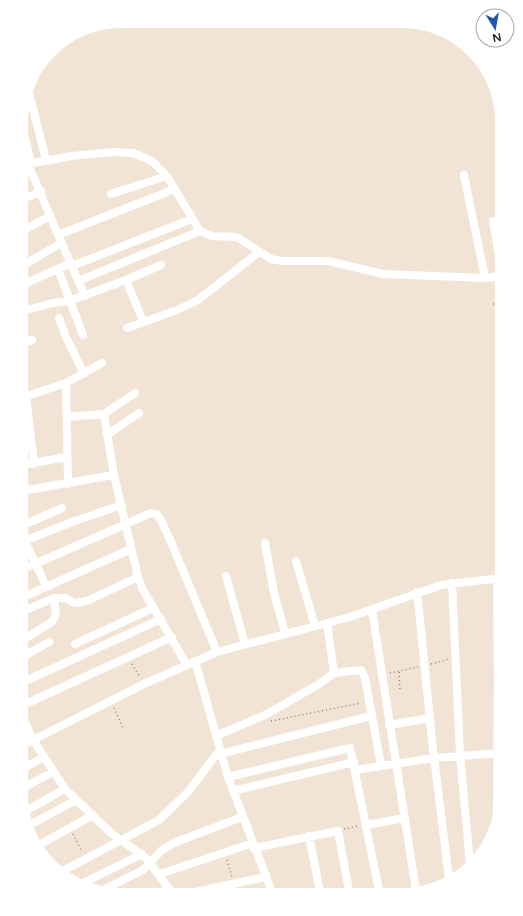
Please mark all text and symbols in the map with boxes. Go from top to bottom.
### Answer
north arrow [475,8,515,48]
text: N [491,30,502,45]

